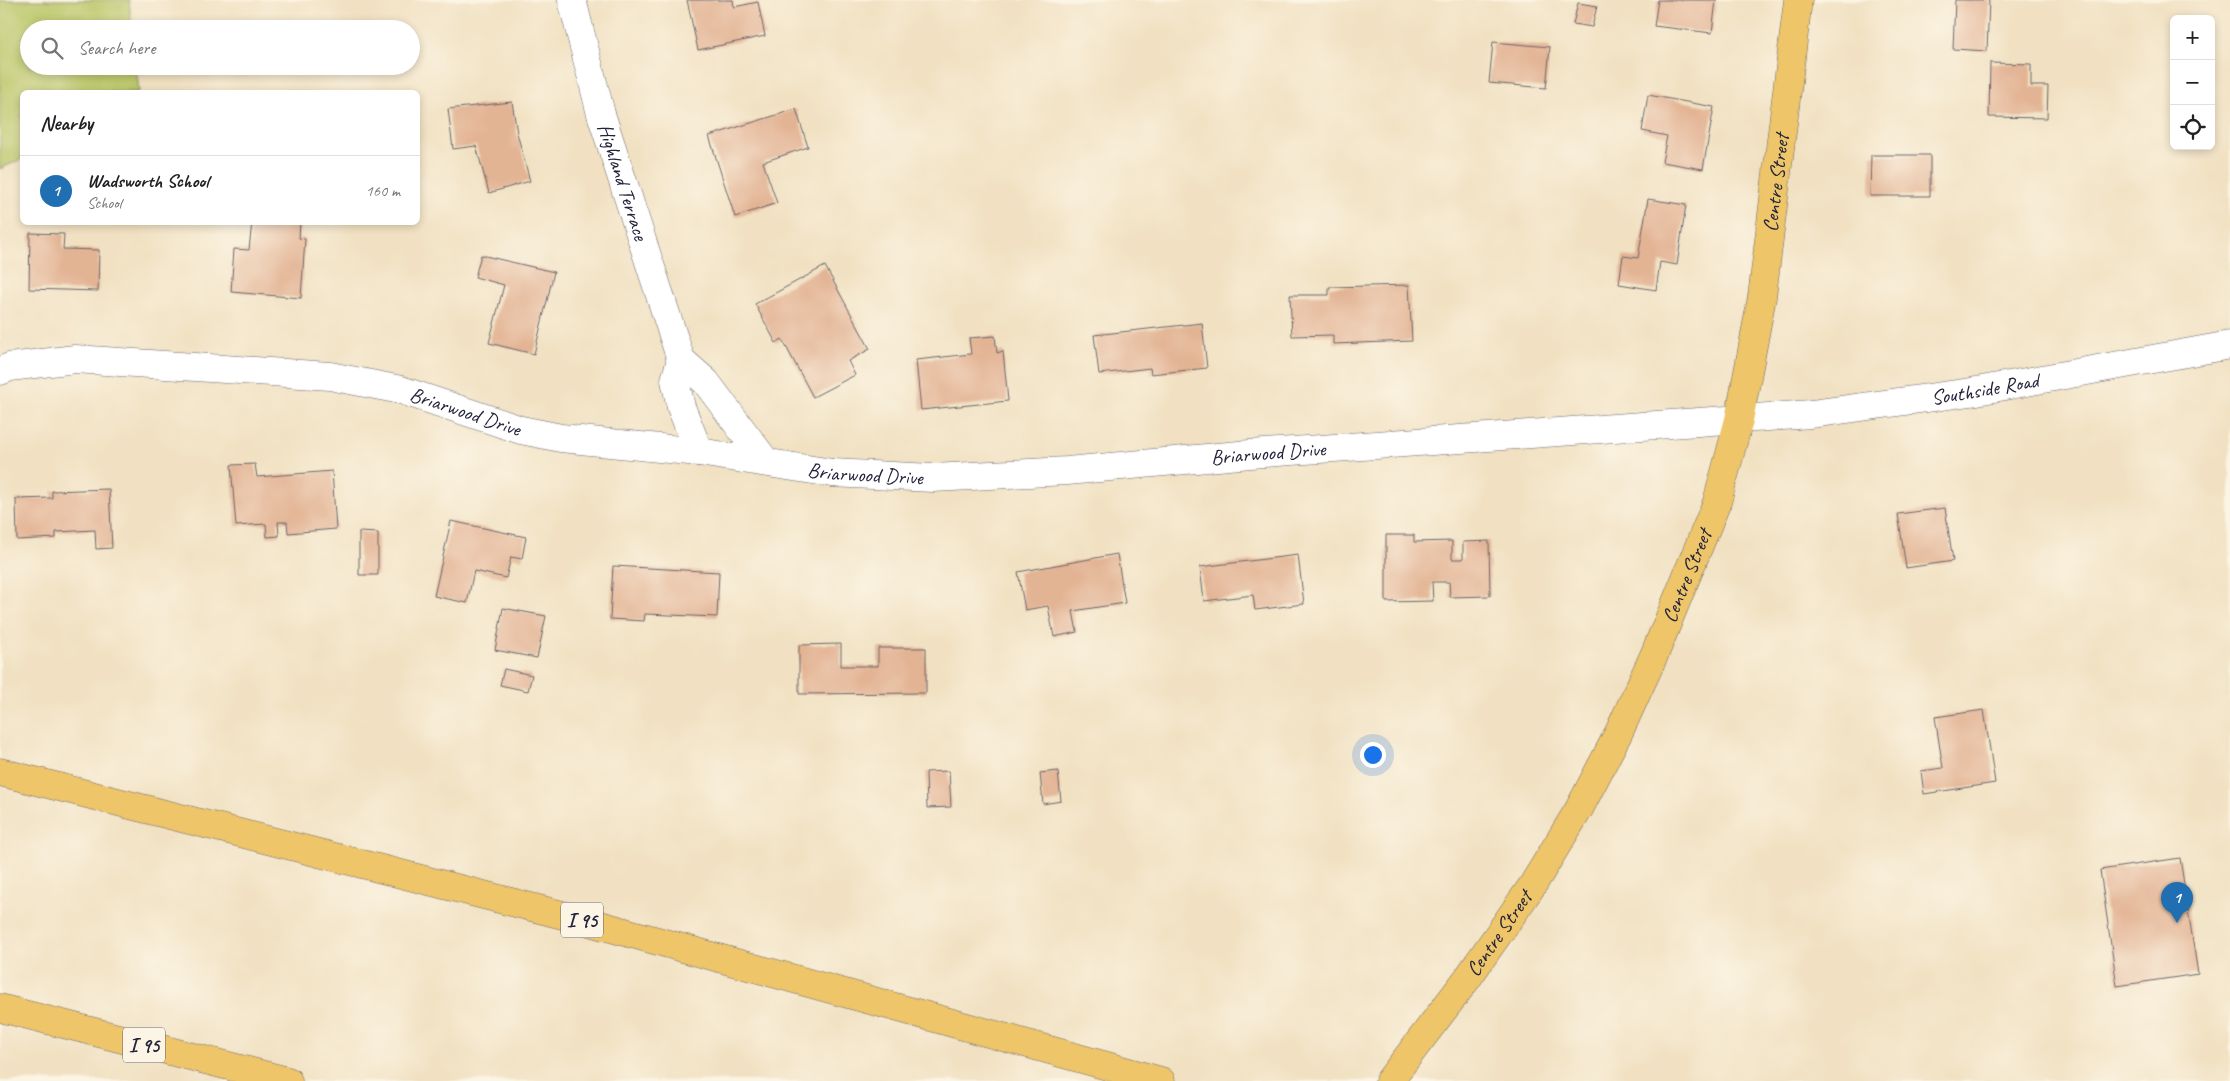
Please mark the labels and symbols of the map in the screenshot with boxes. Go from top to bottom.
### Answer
street label: Highland Terrace [592,120,655,245]
street label: Centre Street [1757,129,1795,233]
street label: Southside Road [1930,366,2044,410]
street label: Briarwood Drive [407,381,525,442]
street label: Briarwood Drive [1210,436,1327,471]
street label: Briarwood Drive [806,456,924,491]
street label: Centre Street [1656,523,1719,626]
your location [1360,742,1386,768]
pin: 1 [2161,882,2193,923]
street label: Centre Street [1460,883,1539,981]
road number: I 95 [561,902,603,938]
road number: I 95 [123,1028,165,1062]

